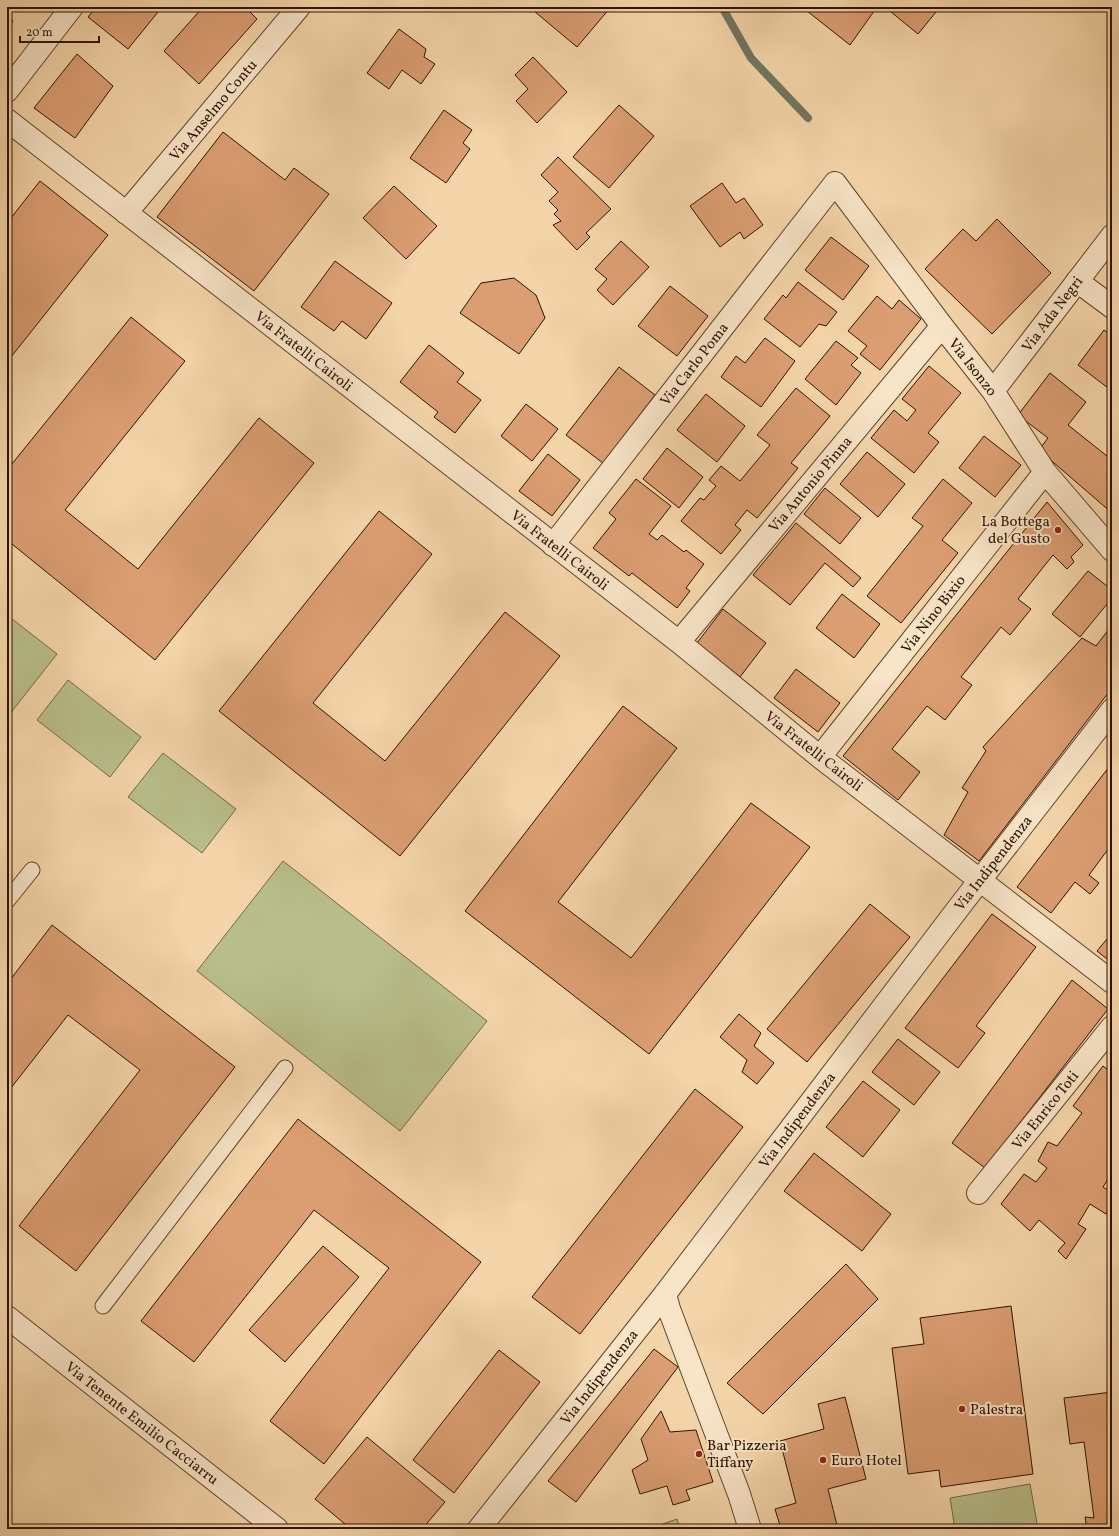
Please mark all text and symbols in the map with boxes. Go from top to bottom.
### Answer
scale bar [20,18,99,44]
text: 20 m [26,25,53,41]
street label: Via Anselmo Contu [165,56,263,166]
street label: Via Ada Negri [1018,272,1089,357]
street label: Via Fratelli Cairoli [249,307,357,397]
street label: Via Carlo Poma [656,319,734,411]
street label: Via Isonzo [942,334,1001,401]
street label: Via Antonio Pinna [764,432,858,538]
street label: Via Fratelli Cairoli [505,506,613,596]
place label: La Bottega del Gusto [981,512,1050,550]
marker: La Bottega del Gusto [1053,525,1063,535]
street label: Via Nino Bixio [897,571,971,659]
street label: Via Fratelli Cairoli [759,707,867,797]
street label: Via Indipendenza [950,812,1038,916]
street label: Via Enrico Toti [1008,1067,1085,1155]
street label: Via Indipendenza [755,1068,841,1174]
street label: Via Indipendenza [556,1326,644,1430]
street label: Via Tenente Emilio Cacciarru [60,1358,222,1491]
place label: Palestra [970,1400,1023,1421]
marker: Palestra [957,1404,967,1414]
place label: Bar Pizzeria Tiffany [707,1436,787,1474]
marker: Bar Pizzeria Tiffany [694,1449,704,1459]
place label: Euro Hotel [831,1451,902,1472]
marker: Euro Hotel [818,1455,828,1465]

